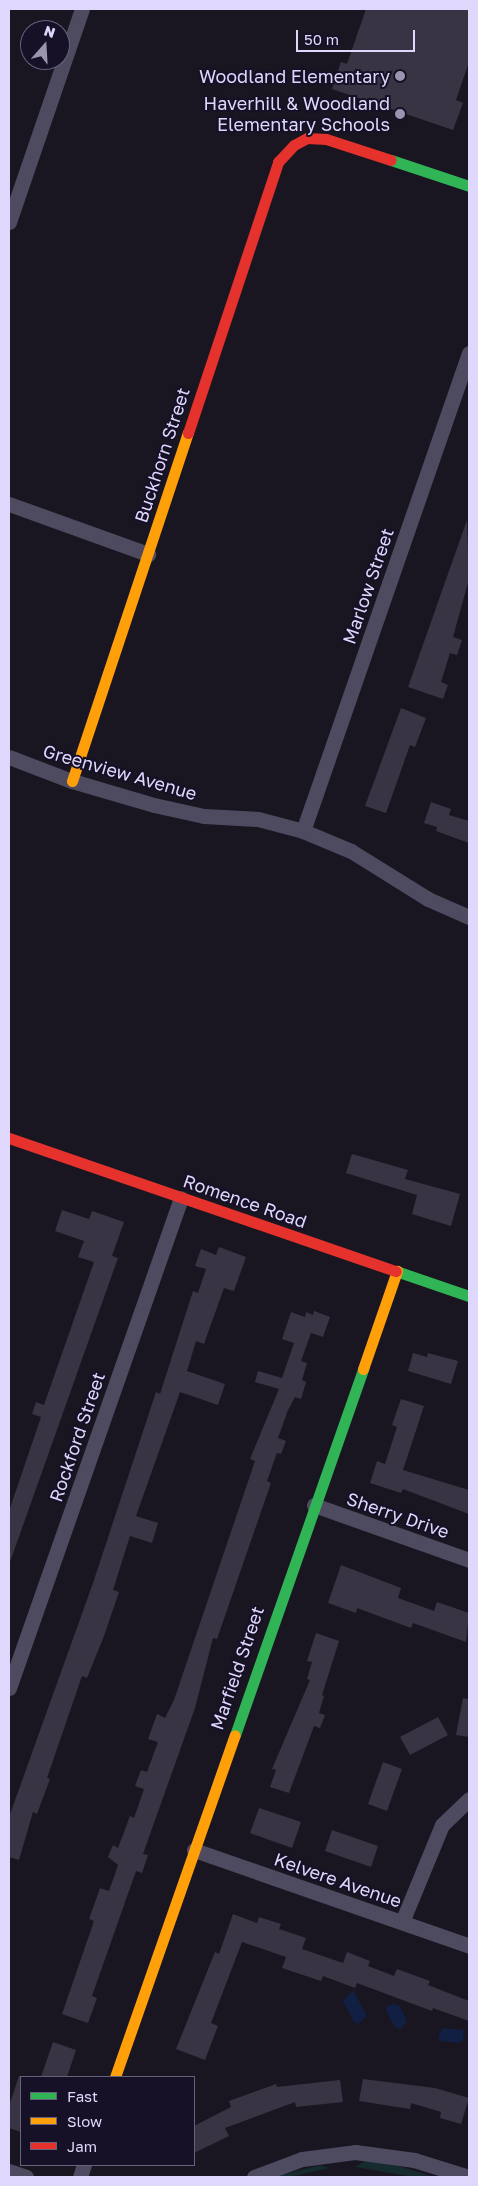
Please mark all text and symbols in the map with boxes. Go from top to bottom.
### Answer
north arrow [20,20,70,70]
scale bar [298,20,417,52]
text: N [42,22,58,41]
text: 50 m [304,30,339,48]
place label: Woodland Elementary [199,65,390,87]
marker: Woodland Elementary [394,70,406,82]
place label: Haverhill & Woodland Elementary Schools [204,93,390,136]
marker: Haverhill & Woodland Elementary Schools [394,108,406,120]
street label: Buckhorn Street [130,385,194,525]
street label: Marlow Street [338,525,398,647]
street label: Greenview Avenue [41,740,199,804]
street label: Romence Road [180,1170,310,1232]
street label: Rockford Street [45,1369,109,1505]
street label: Sherry Drive [344,1487,452,1543]
street label: Marfield Street [206,1603,268,1733]
street label: Kelvere Avenue [271,1848,405,1912]
legend [20,2076,195,2166]
text: Fast [67,2087,98,2105]
text: Slow [67,2112,102,2130]
text: Jam [67,2137,97,2155]

